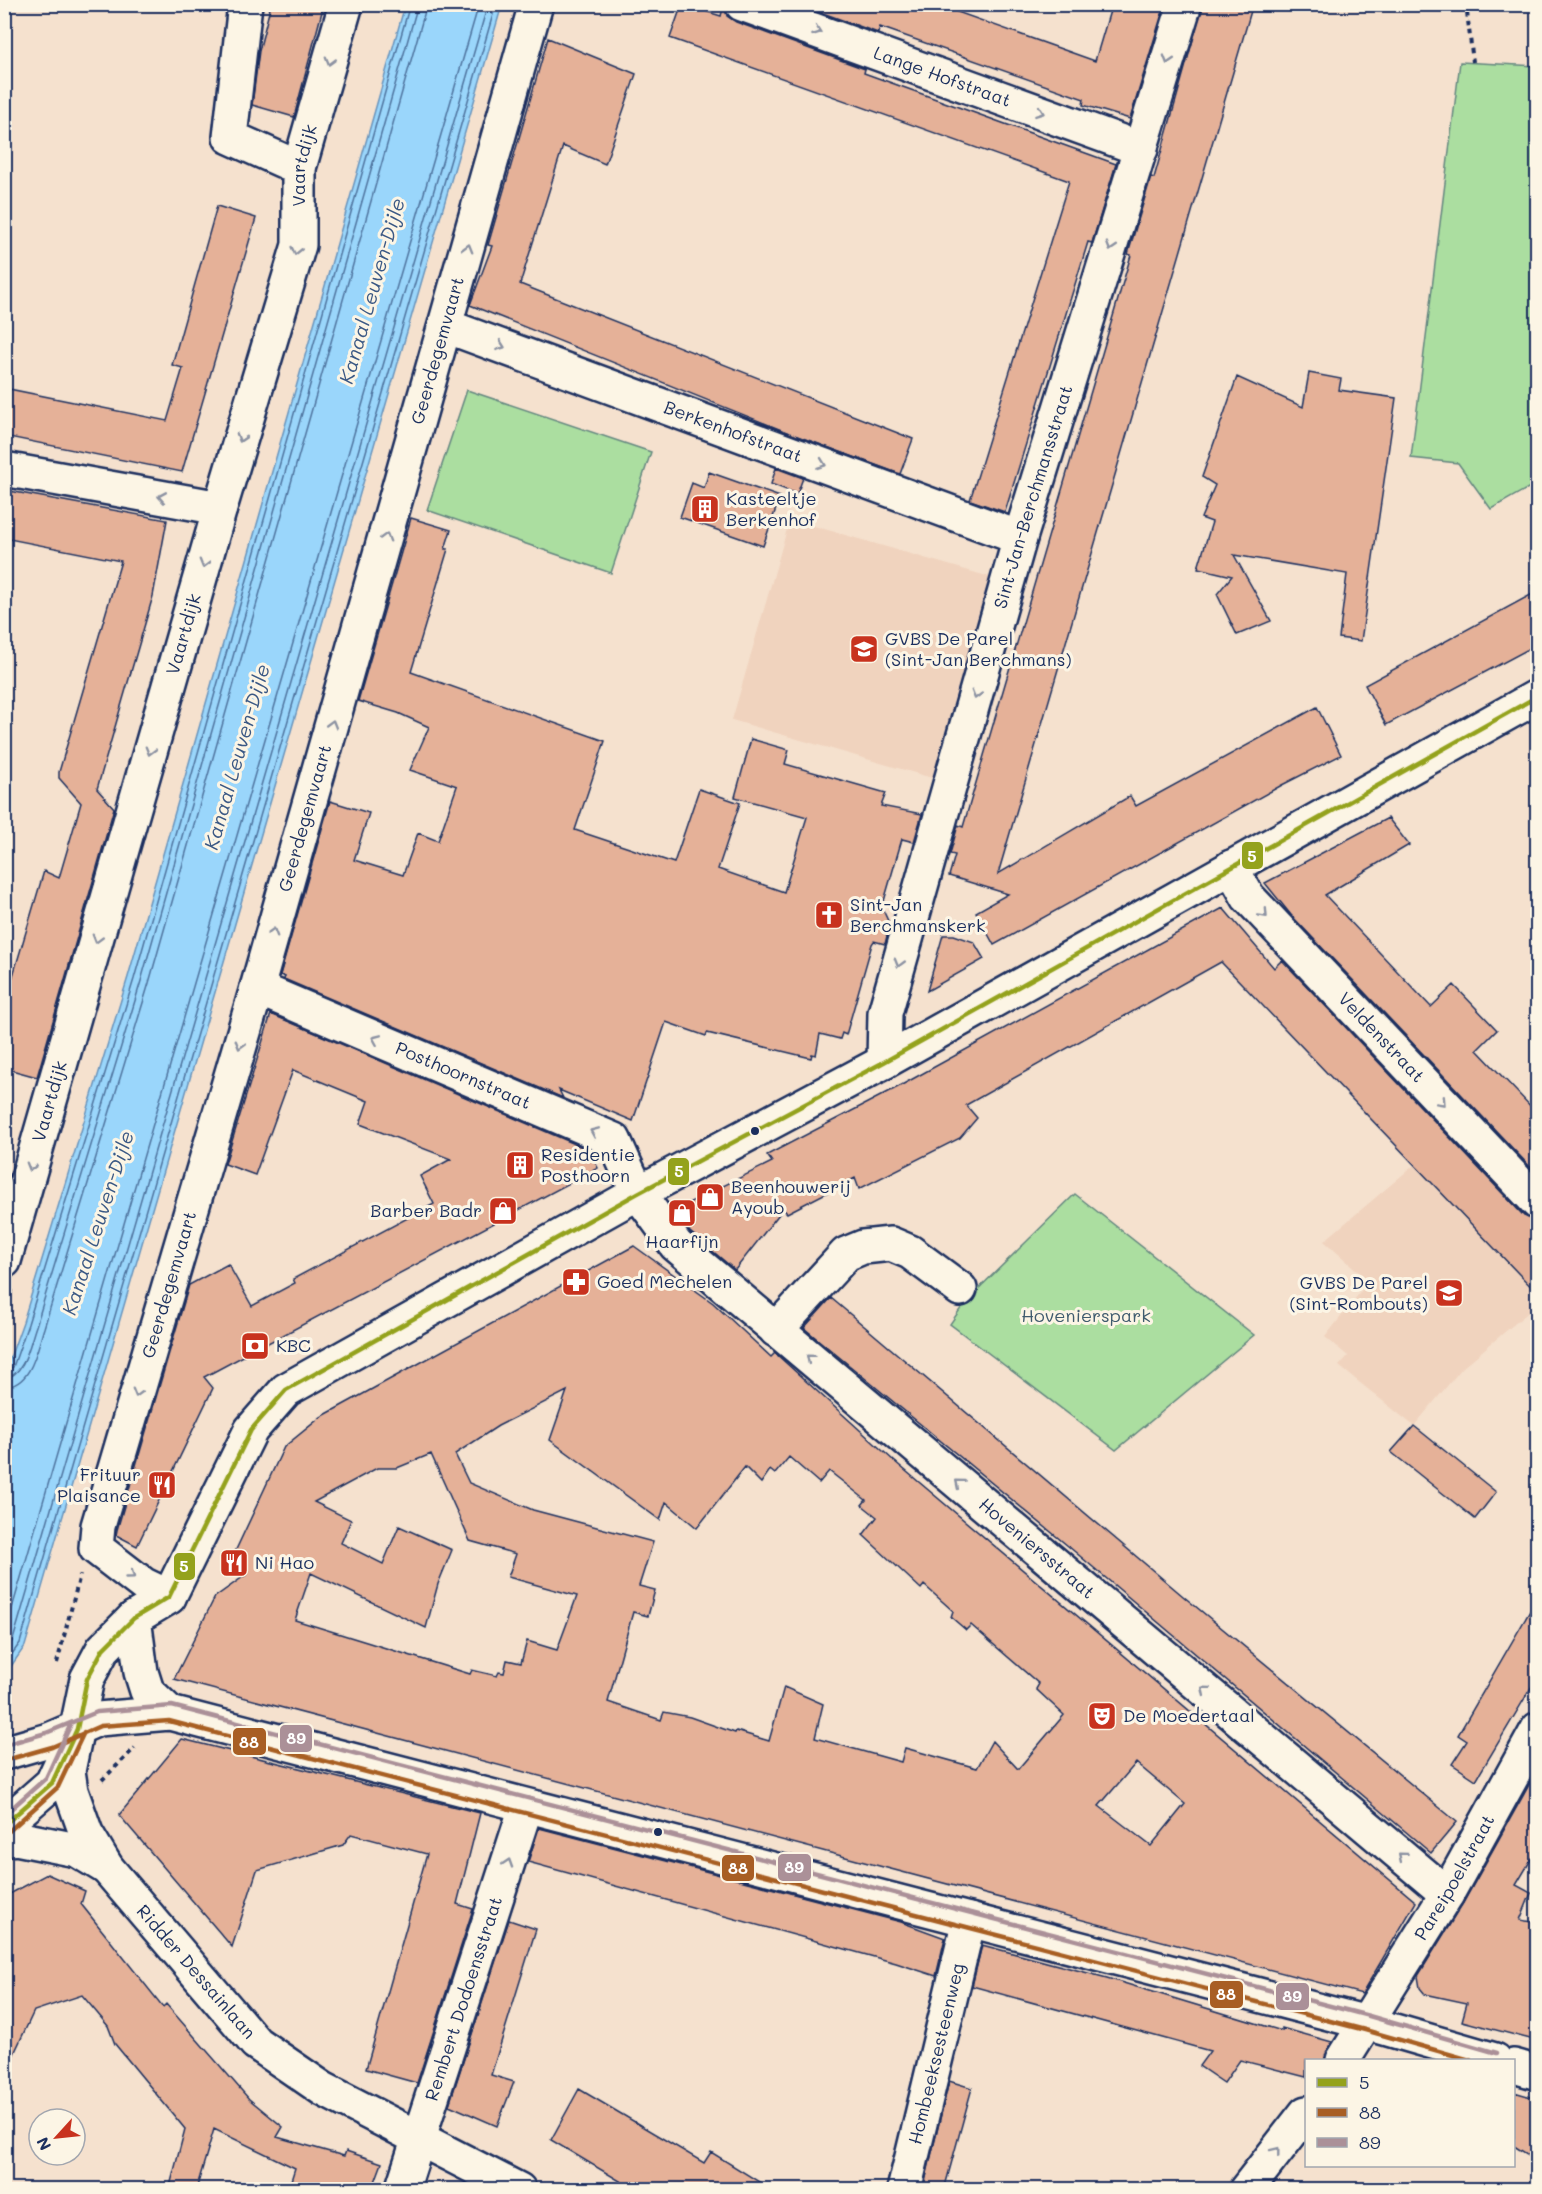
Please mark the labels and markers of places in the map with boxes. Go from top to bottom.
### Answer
place label: Kasteeltje Berkenhof [726,486,817,531]
building icon: Kasteeltje Berkenhof [689,493,721,525]
place label: GVBS De Parel (Sint-Jan Berchmans) [885,626,1072,671]
school or university icon: GVBS De Parel (Sint-Jan Berchmans) [848,633,880,665]
place label: Sint-Jan Berchmanskerk [850,892,986,937]
church icon: Sint-Jan Berchmanskerk [813,899,845,931]
unlabelled marker [749,1125,761,1137]
place label: Residentie Posthoorn [541,1142,635,1187]
building icon: Residentie Posthoorn [504,1149,536,1181]
place label: Beenhouwerij Ayoub [731,1174,851,1219]
shop icon: Beenhouwerij Ayoub [694,1181,726,1213]
shop icon: Barber Badr [487,1195,519,1227]
shop icon: Haarfijn [666,1197,698,1229]
place label: Barber Badr [370,1198,482,1222]
place label: Haarfijn [646,1229,718,1253]
pharmacy icon: Goed Mechelen [560,1266,592,1298]
place label: Goed Mechelen [597,1269,732,1293]
place label: GVBS De Parel (Sint-Rombouts) [1289,1270,1428,1315]
school or university icon: GVBS De Parel (Sint-Rombouts) [1433,1277,1465,1309]
bank icon: KBC [239,1330,271,1362]
place label: KBC [276,1333,311,1357]
place label: Frituur Plaisance [57,1462,141,1507]
restaurant icon: Frituur Plaisance [146,1469,178,1501]
restaurant icon: Ni Hao [218,1547,250,1579]
place label: Ni Hao [255,1550,315,1574]
theatre icon: De Moedertaal [1086,1700,1118,1732]
place label: De Moedertaal [1123,1703,1255,1727]
unlabelled marker [652,1826,664,1838]

